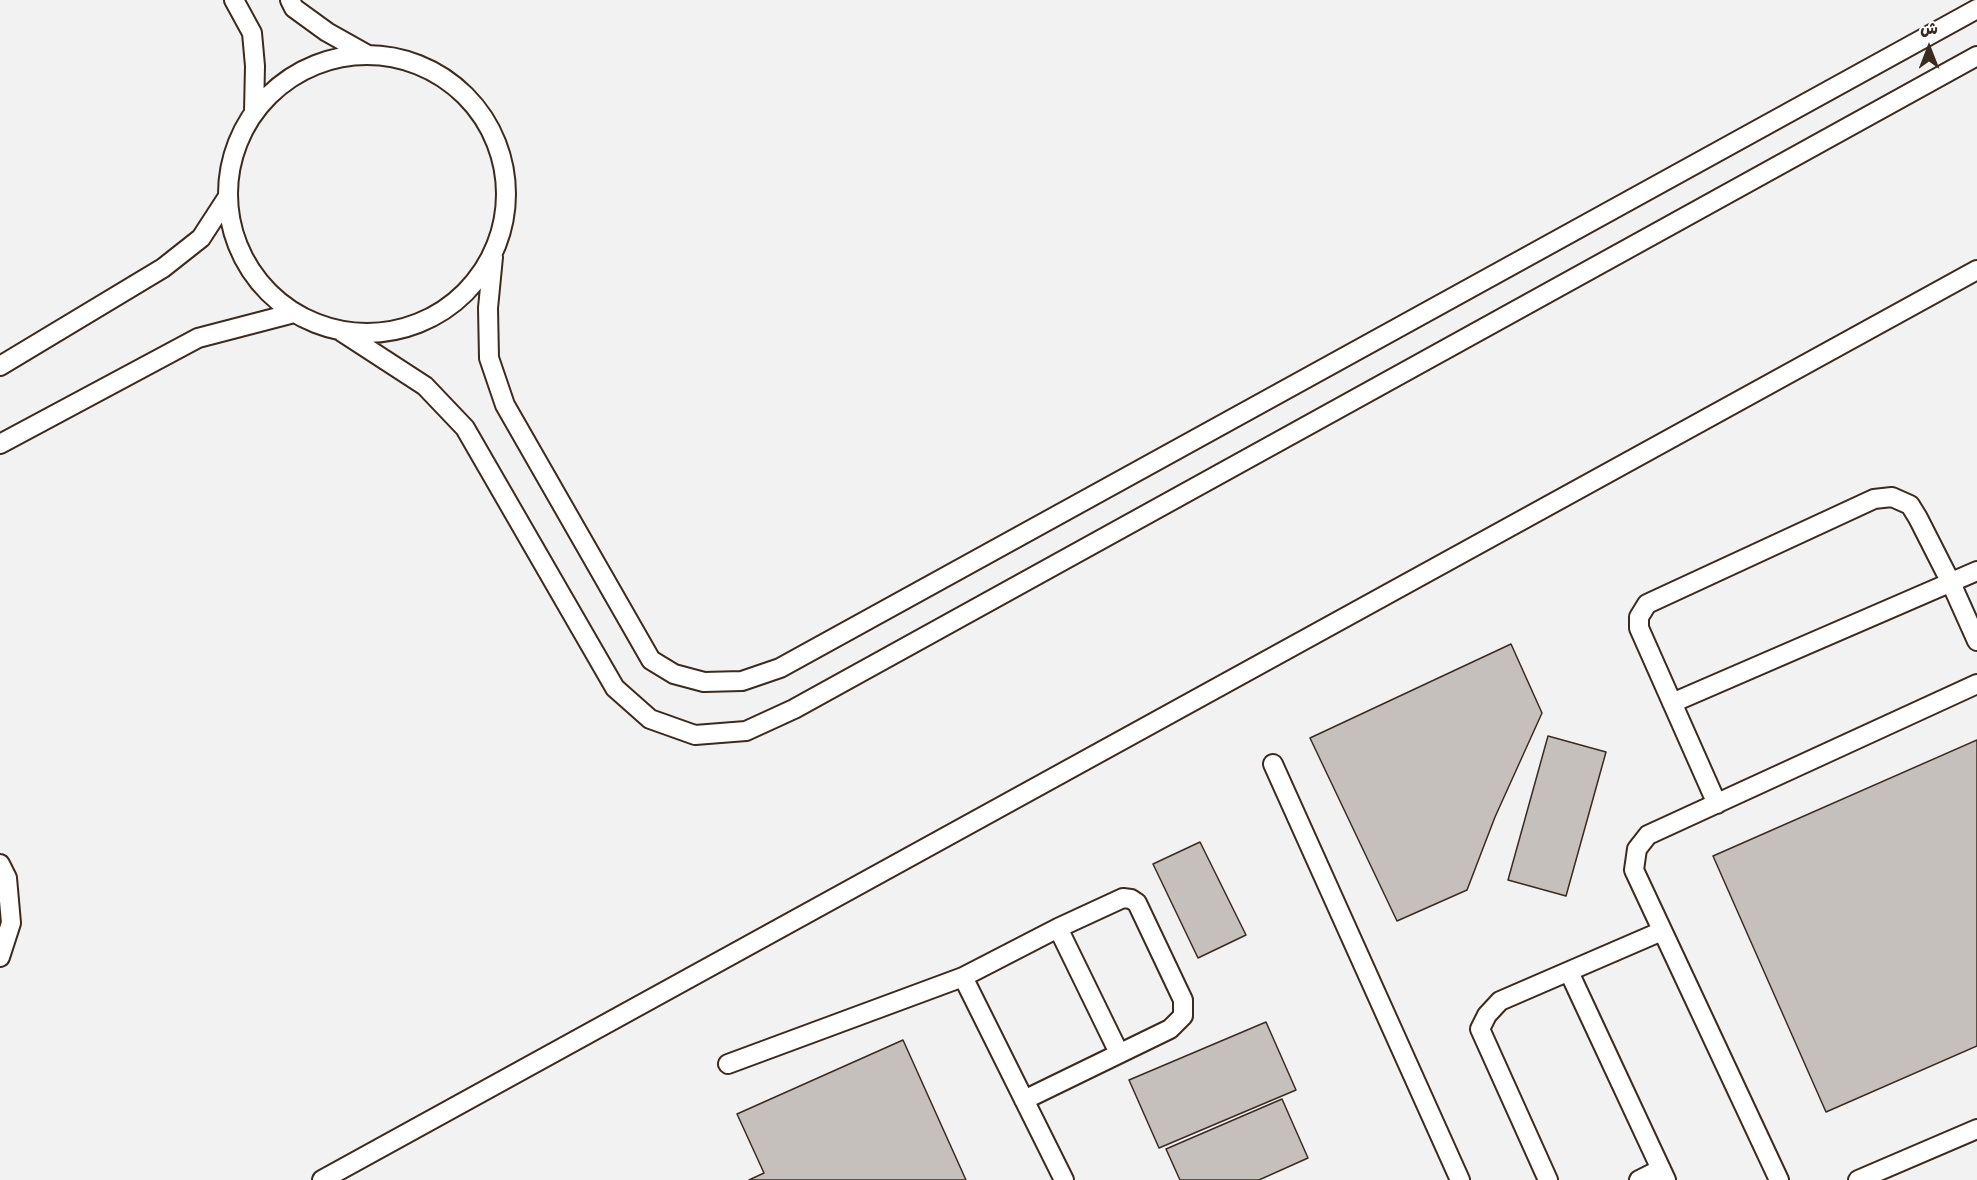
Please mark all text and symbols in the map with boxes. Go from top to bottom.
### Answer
north arrow [1899,18,1959,78]
text: ش [1920,19,1938,40]

